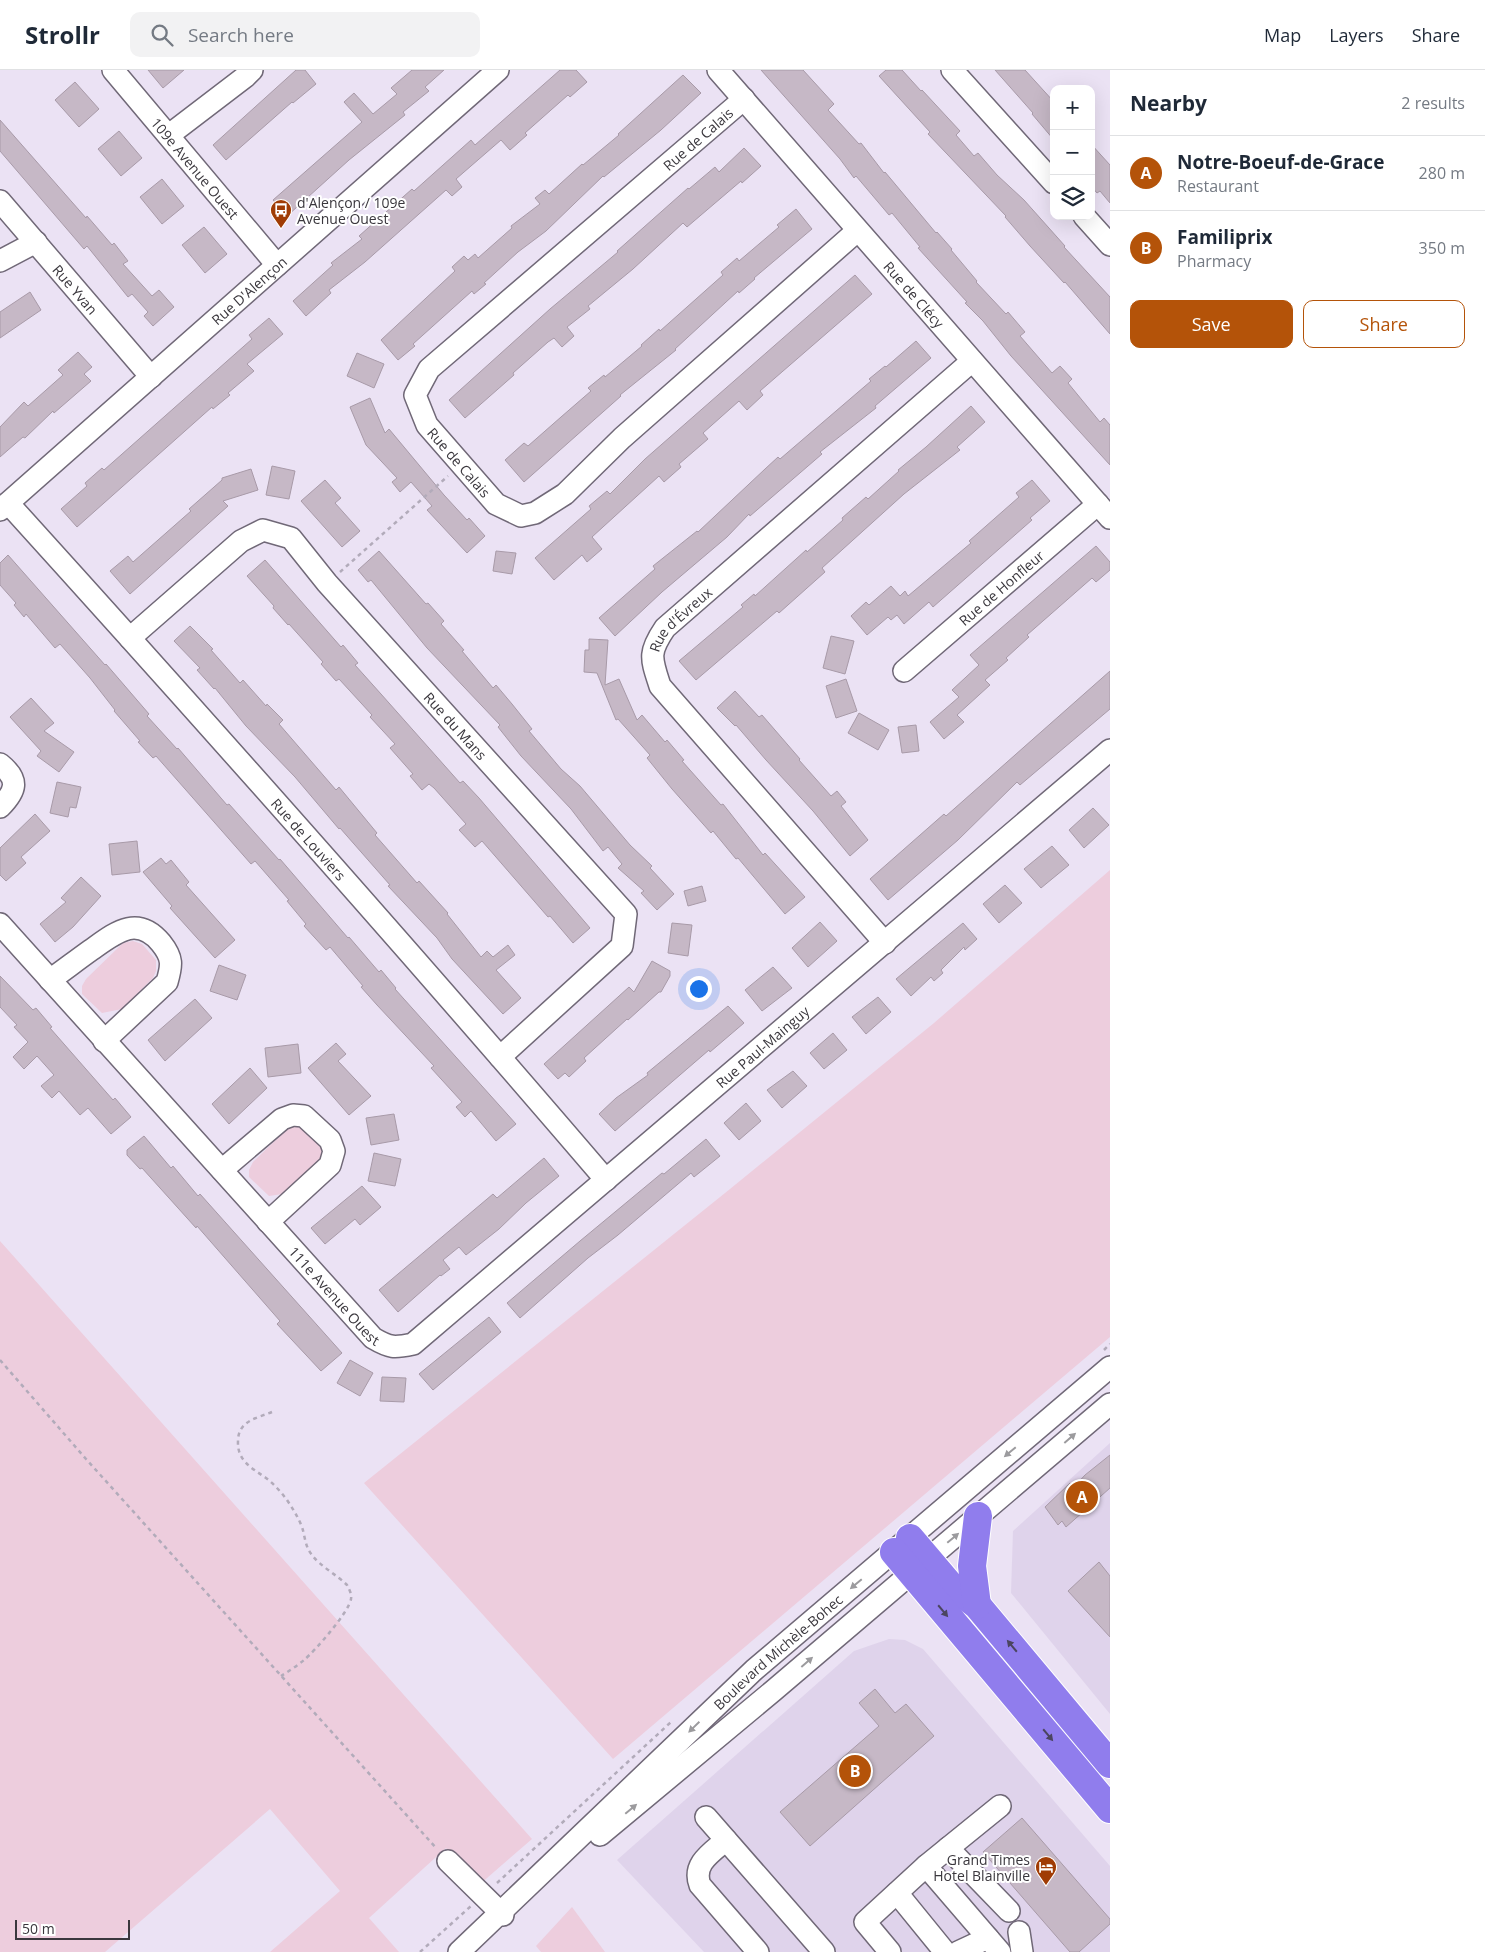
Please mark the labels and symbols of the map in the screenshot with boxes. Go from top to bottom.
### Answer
street label: Rue de Calais [659,103,737,175]
street label: 109e Avenue Ouest [147,113,244,223]
place label: d'Alençon / 109e Avenue Ouest [297,193,406,228]
bus stop icon: d'Alençon / 109e Avenue Ouest [269,198,293,229]
street label: Rue D'Alençon [207,252,291,329]
street label: Rue de Clécy [880,257,949,332]
street label: Rue Yvan [49,260,102,318]
street label: Rue de Calais [424,423,495,501]
street label: Rue de Honfleur [954,545,1048,629]
street label: Rue d'Évreux [644,582,716,654]
street label: Rue du Mans [420,688,492,764]
street label: Rue de Louviers [267,794,351,884]
your location [686,976,712,1002]
street label: Rue Paul-Mainguy [711,1001,814,1092]
street label: 111e Avenue Ouest [285,1242,383,1349]
one-way arrow [1064,1432,1076,1444]
one-way arrow [1004,1446,1016,1458]
pin: A [1066,1478,1098,1516]
one-way arrow [946,1532,959,1543]
one-way arrow [850,1578,863,1589]
street label: Boulevard Michèle-Bohec [709,1589,846,1714]
one-way arrow [937,1604,948,1617]
one-way arrow [1006,1640,1017,1653]
one-way arrow [800,1656,813,1667]
one-way arrow [688,1721,700,1733]
one-way arrow [1042,1728,1053,1741]
pin: B [839,1752,871,1790]
one-way arrow [624,1803,637,1814]
place label: Grand Times Hotel Blainville [933,1850,1030,1885]
hotel icon: Grand Times Hotel Blainville [1034,1855,1058,1886]
scale bar [15,1917,130,1940]

